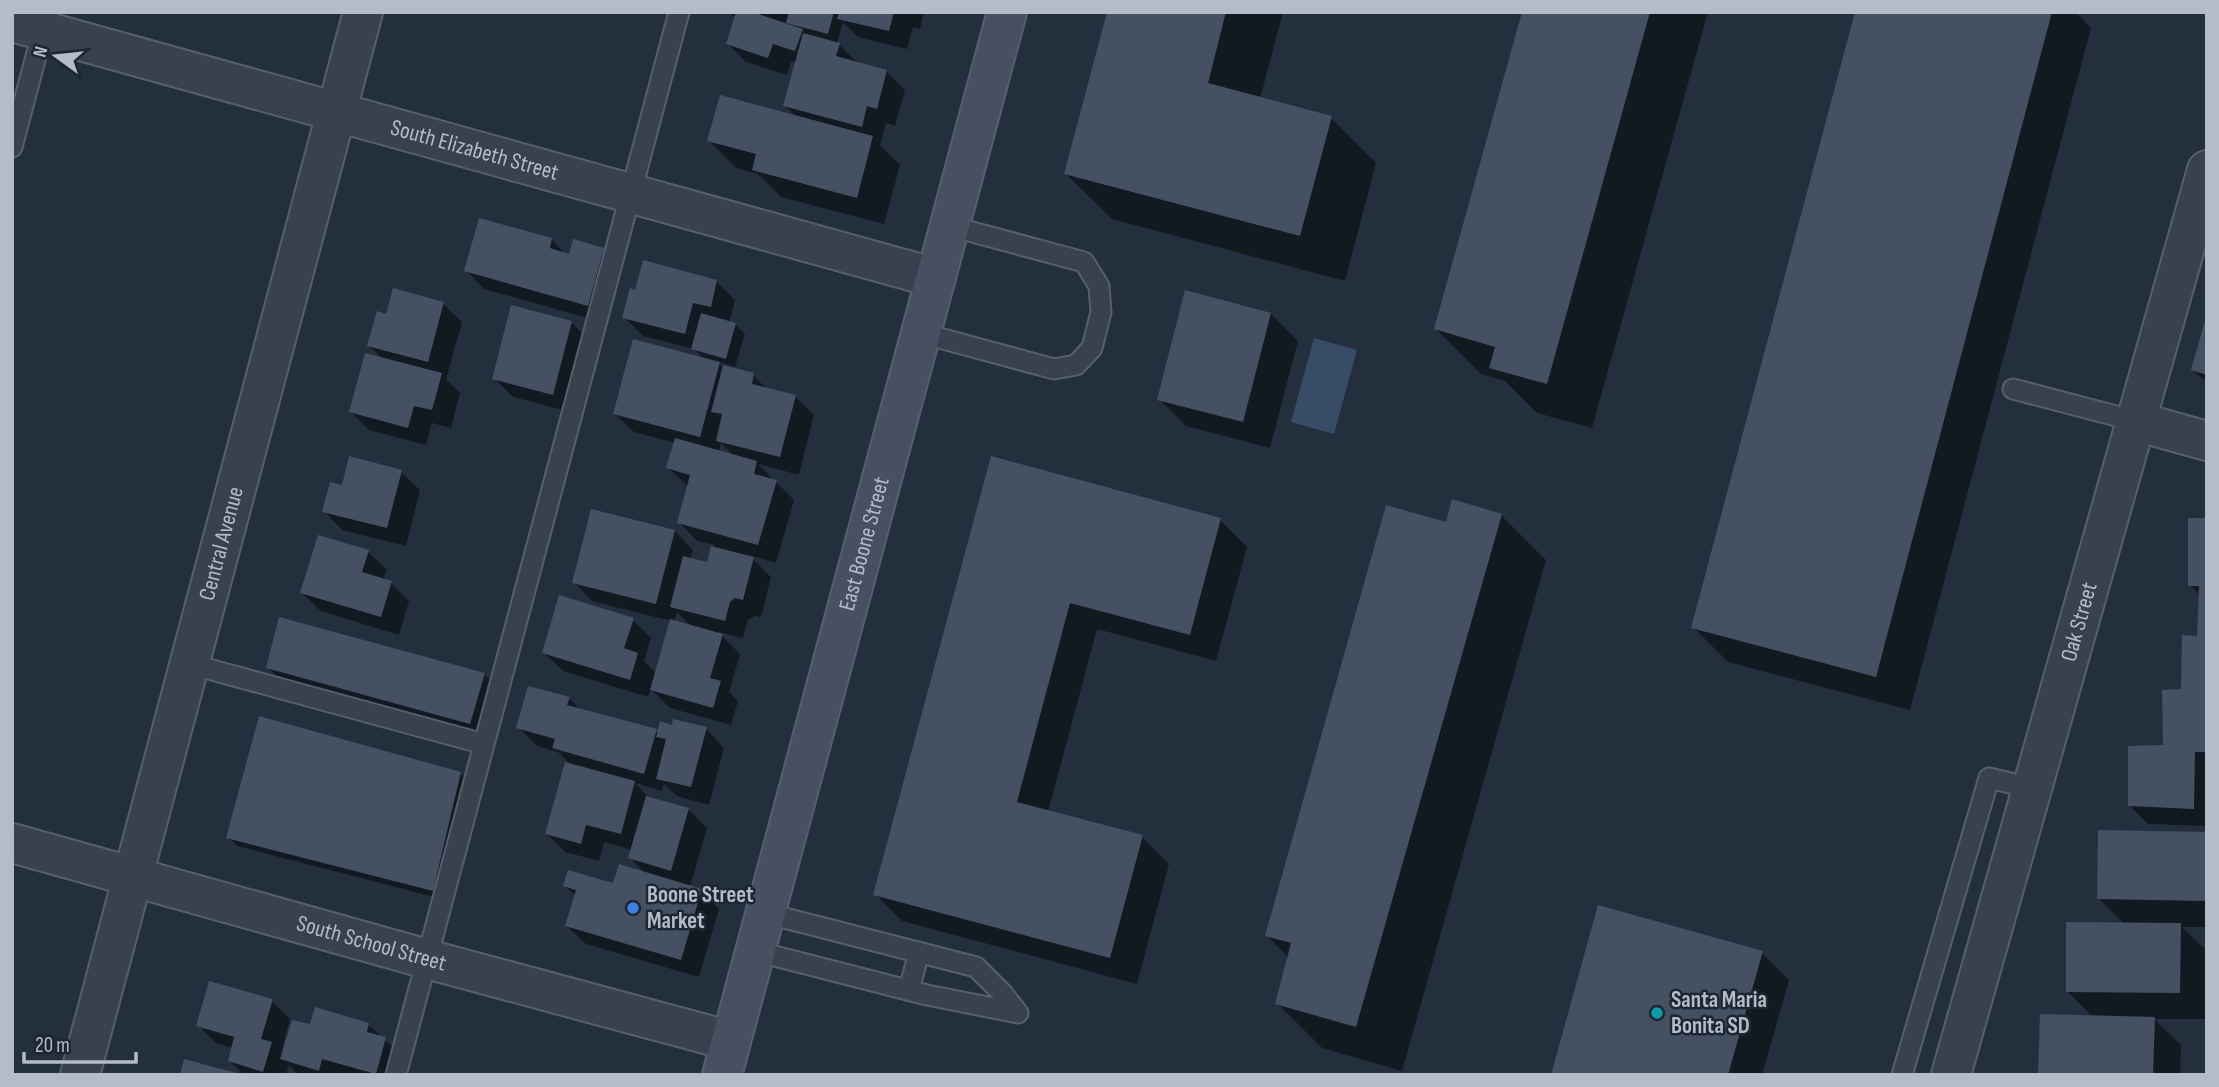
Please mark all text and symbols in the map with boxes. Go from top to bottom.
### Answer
north arrow [21,21,91,91]
text: N [29,44,53,60]
street label: South Elizabeth Street [387,114,562,187]
street label: East Boone Street [833,474,896,614]
street label: Central Avenue [193,484,250,603]
street label: Oak Street [2055,579,2104,665]
place label: Boone Street Market [647,881,754,935]
marker: Boone Street Market [625,900,641,916]
street label: South School Street [293,909,449,978]
place label: Santa Maria Bonita SD [1671,986,1767,1040]
marker: Santa Maria Bonita SD [1649,1005,1665,1021]
scale bar [24,1020,136,1064]
text: 20 m [35,1033,70,1058]

